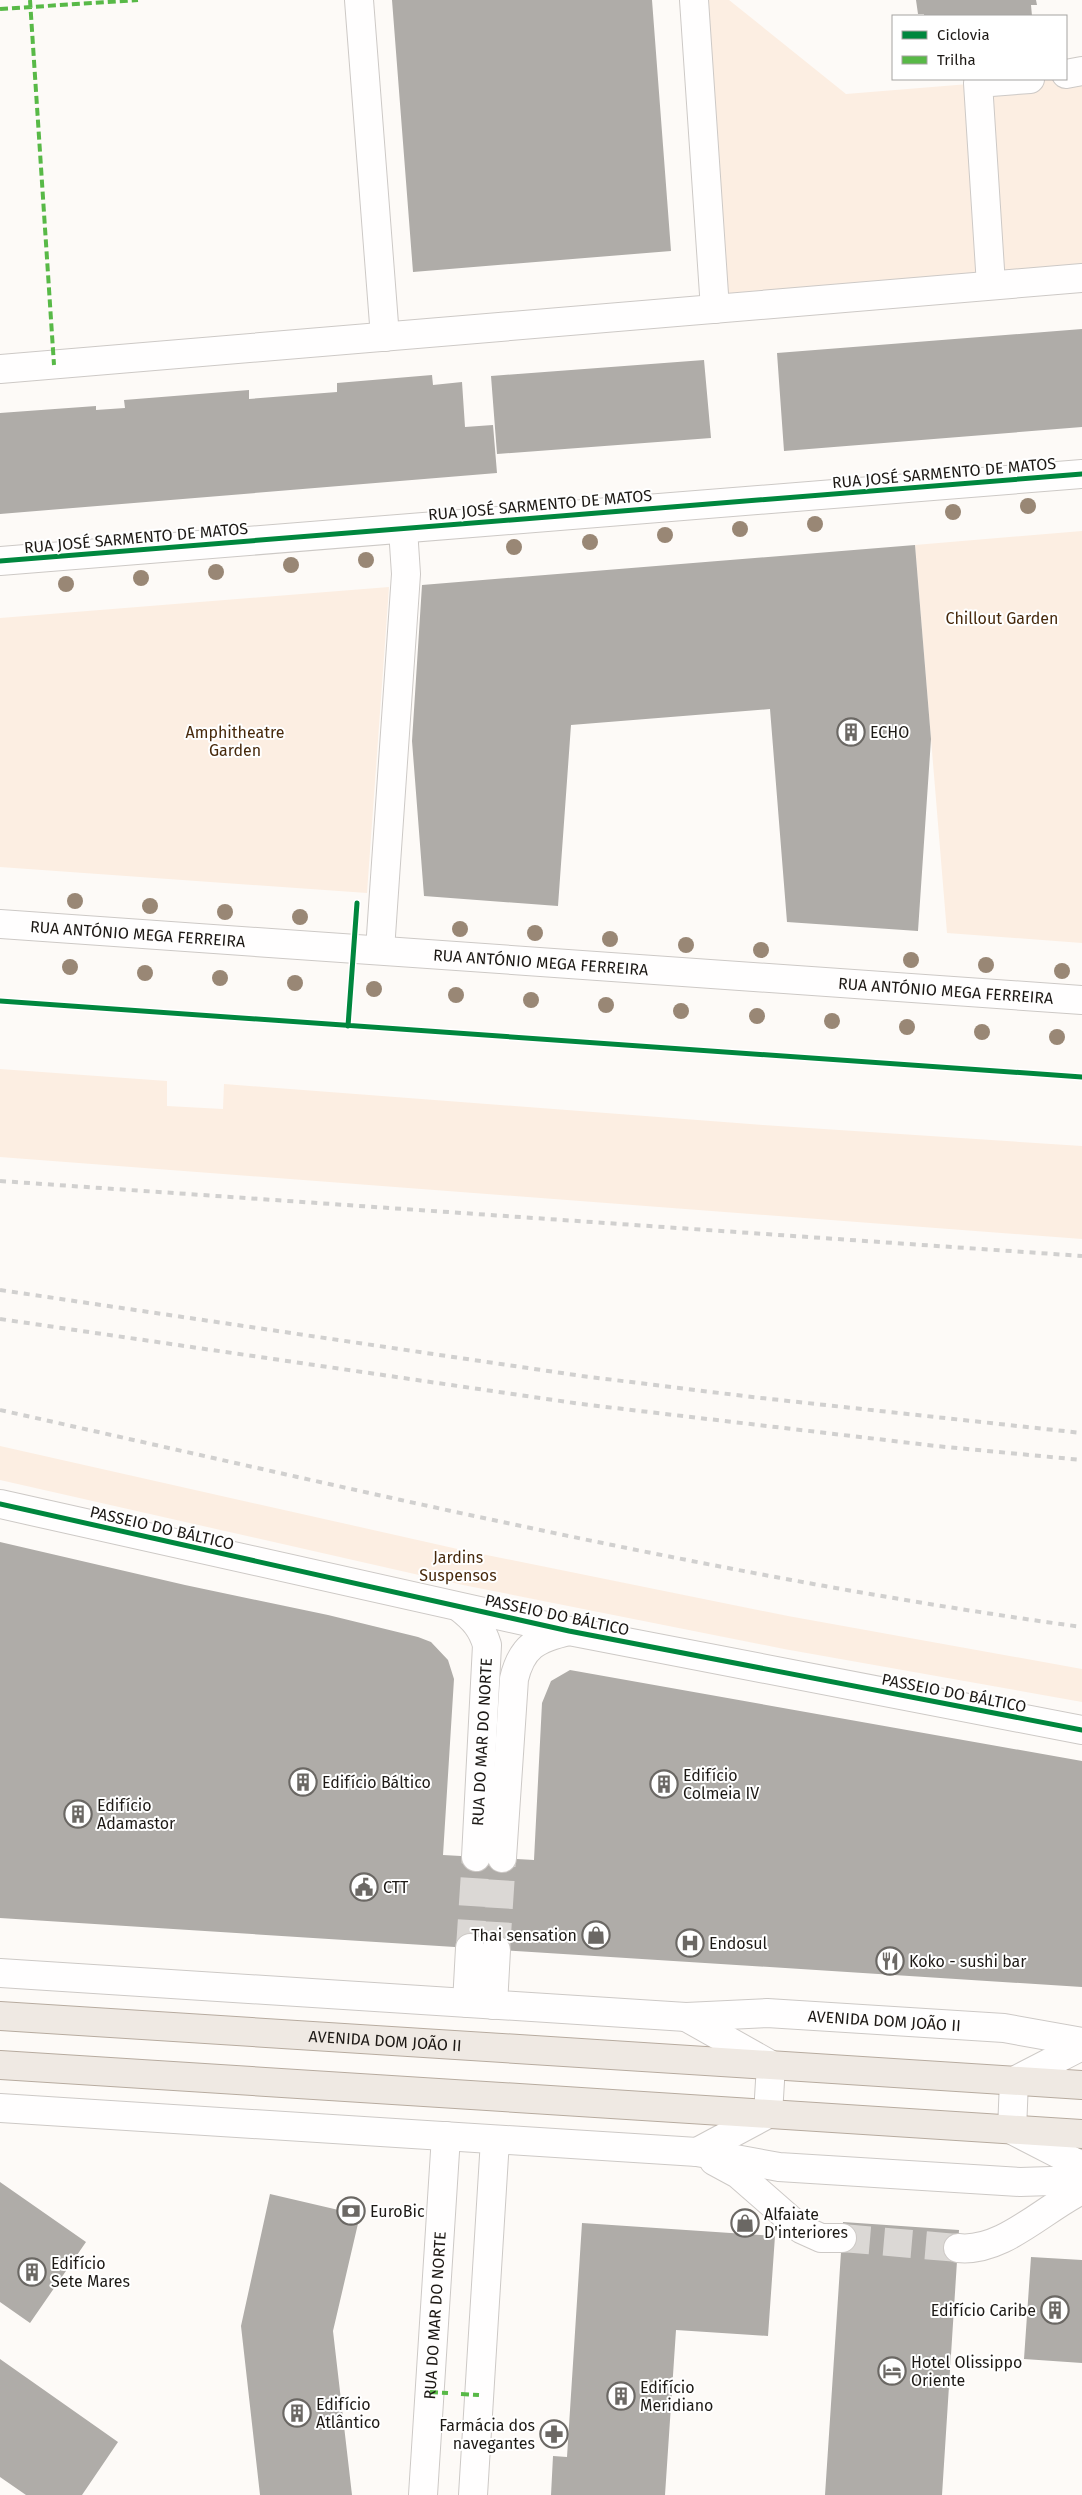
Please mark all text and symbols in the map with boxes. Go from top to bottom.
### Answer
legend [892,15,1067,80]
text: Ciclovia [937,26,990,44]
text: Trilha [937,51,976,69]
street label: RUA JOSÉ SARMENTO DE MATOS [831,453,1057,492]
street label: RUA JOSÉ SARMENTO DE MATOS [427,485,653,524]
street label: RUA JOSÉ SARMENTO DE MATOS [23,518,249,557]
park label: Chillout Garden [946,609,1058,628]
building icon: ECHO [836,717,866,747]
park label: Amphitheatre Garden [186,723,284,760]
place label: ECHO [870,723,909,742]
street label: RUA ANTÓNIO MEGA FERREIRA [29,917,247,951]
street label: RUA ANTÓNIO MEGA FERREIRA [432,945,650,979]
street label: RUA ANTÓNIO MEGA FERREIRA [837,973,1055,1008]
street label: PASSEIO DO BÁLTICO [88,1501,236,1554]
park label: Jardins Suspensos [419,1548,497,1585]
street label: PASSEIO DO BÁLTICO [483,1589,631,1640]
street label: RUA DO MAR DO NORTE [468,1657,496,1827]
street label: PASSEIO DO BÁLTICO [880,1669,1028,1716]
place label: Edifício Colmeia IV [683,1766,759,1803]
building icon: Edifício Báltico [288,1767,318,1797]
building icon: Edifício Colmeia IV [649,1769,679,1799]
place label: Edifício Báltico [322,1773,431,1792]
place label: Edifício Adamastor [97,1796,176,1833]
building icon: Edifício Adamastor [63,1799,93,1829]
public building icon: CTT [349,1872,379,1902]
place label: CTT [383,1878,409,1897]
shop icon: Thai sensation [581,1920,611,1950]
place label: Thai sensation [471,1926,577,1945]
hospital icon: Endosul [675,1928,705,1958]
place label: Endosul [709,1934,767,1953]
restaurant icon: Koko - sushi bar [875,1946,905,1976]
place label: Koko - sushi bar [909,1952,1027,1971]
street label: AVENIDA DOM JOÃO II [807,2006,961,2035]
street label: AVENIDA DOM JOÃO II [308,2026,462,2055]
bank icon: EuroBic [336,2196,366,2226]
place label: EuroBic [370,2202,425,2221]
place label: Alfaiate D'interiores [764,2205,848,2242]
shop icon: Alfaiate D'interiores [730,2208,760,2238]
street label: RUA DO MAR DO NORTE [420,2231,449,2400]
place label: Edifício Sete Mares [51,2254,130,2291]
building icon: Edifício Sete Mares [17,2257,47,2287]
building icon: Edifício Caribe [1040,2295,1070,2325]
place label: Edifício Caribe [931,2301,1036,2320]
place label: Hotel Olissippo Oriente [911,2353,1022,2390]
hotel icon: Hotel Olissippo Oriente [877,2356,907,2386]
place label: Edifício Meridiano [640,2378,713,2415]
building icon: Edifício Meridiano [606,2381,636,2411]
place label: Edifício Atlântico [316,2395,380,2432]
building icon: Edifício Atlântico [282,2398,312,2428]
place label: Farmácia dos navegantes [439,2416,535,2453]
pharmacy icon: Farmácia dos navegantes [539,2419,569,2449]

